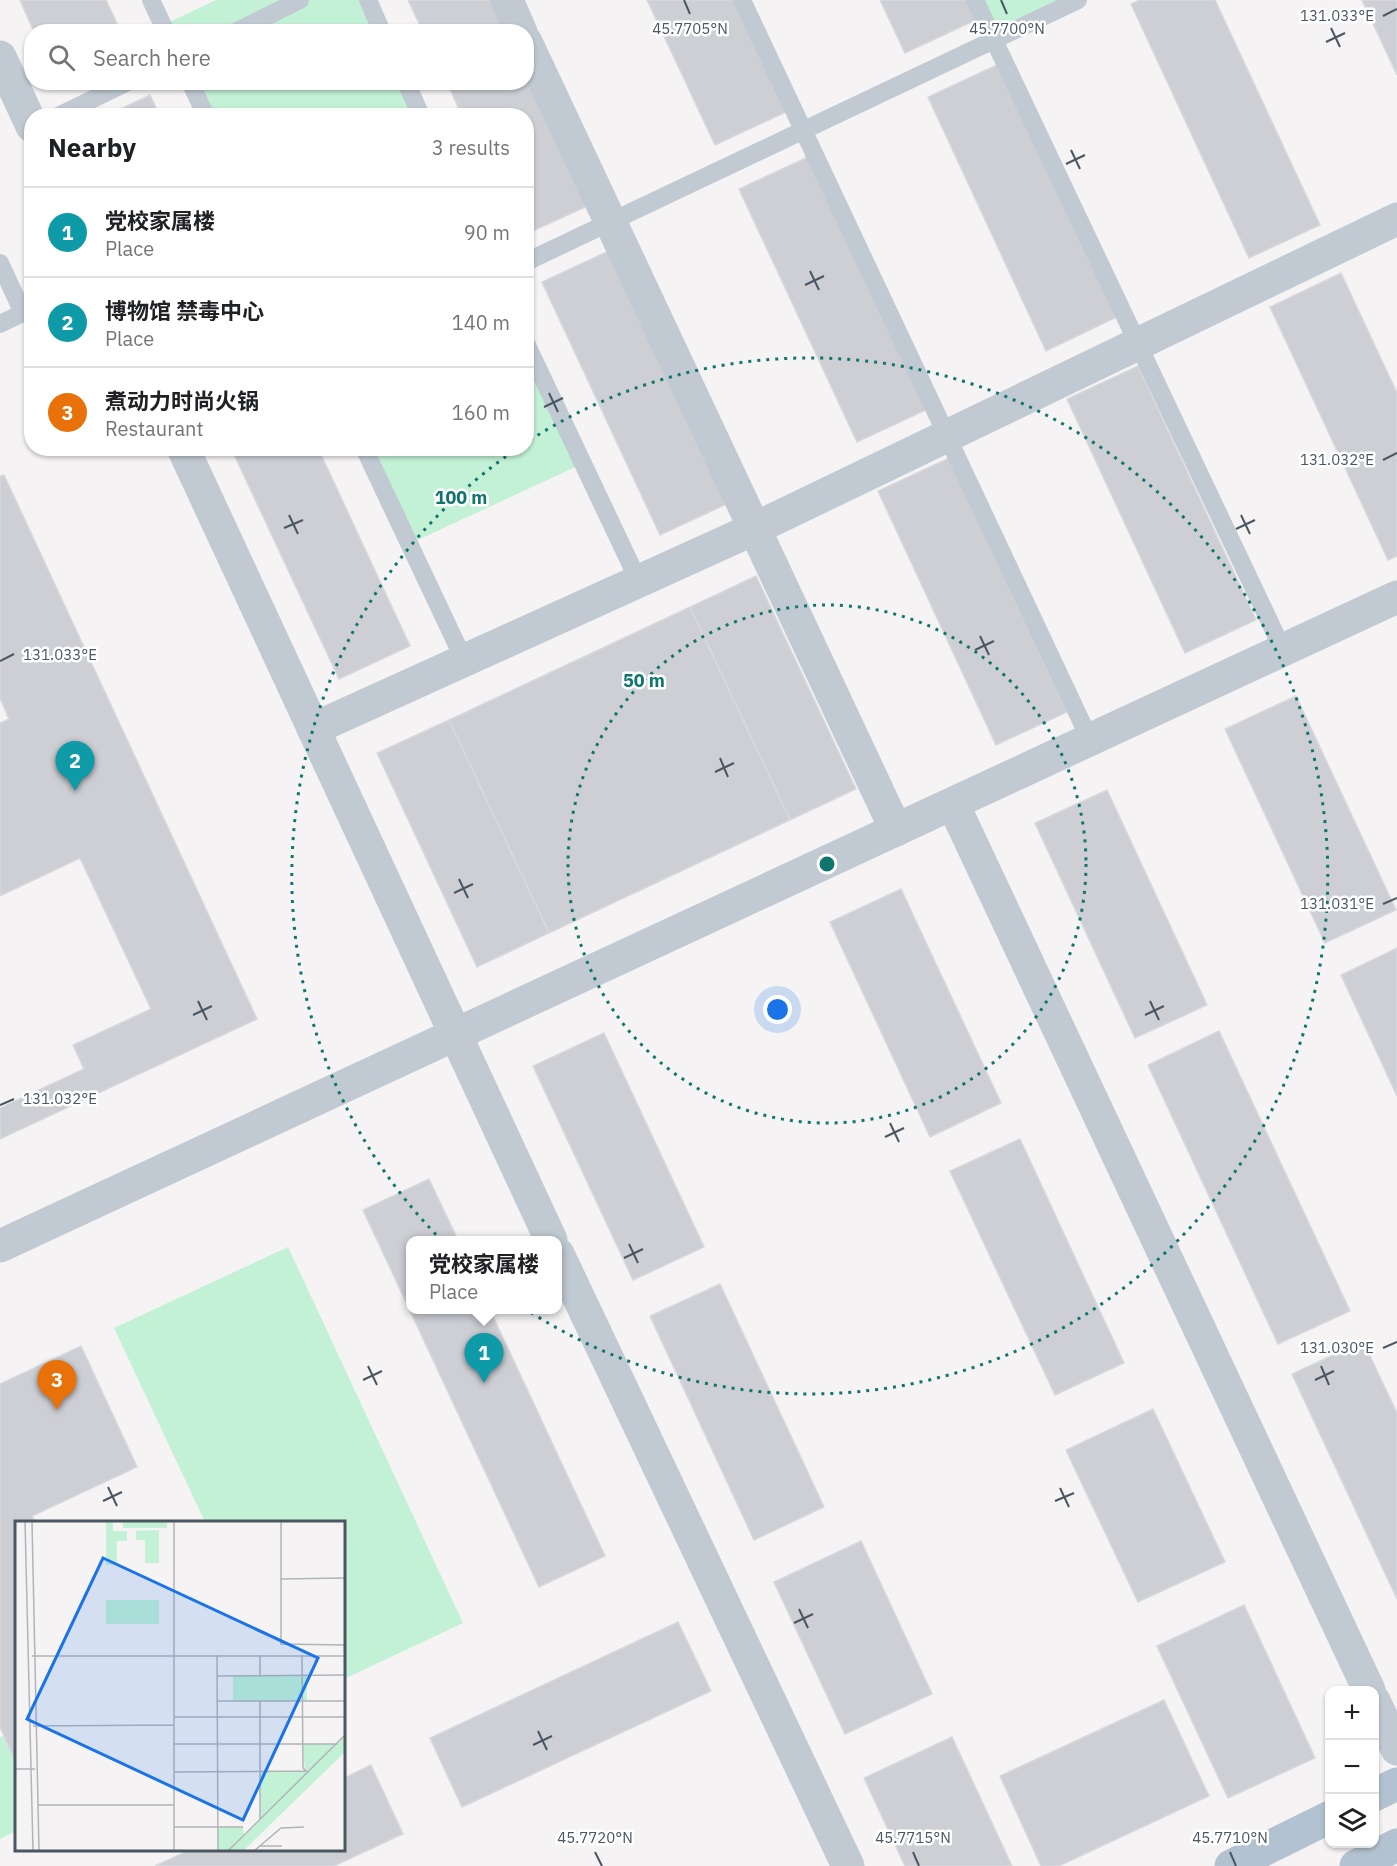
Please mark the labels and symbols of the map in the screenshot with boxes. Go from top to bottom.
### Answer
text: 131.033°E [1300,6,1374,25]
text: 45.7705°N [652,19,728,38]
text: 45.7700°N [969,19,1045,38]
text: 131.032°E [1300,450,1374,469]
text: 100 m [435,486,487,509]
text: 131.033°E [23,645,97,664]
text: 50 m [623,669,665,692]
pin: 2 [56,742,94,791]
centre of rings [817,854,837,874]
text: 131.031°E [1300,894,1374,913]
your location [763,995,792,1024]
text: 131.032°E [23,1089,97,1108]
pin: 1 [464,1334,504,1383]
text: 131.030°E [1300,1338,1374,1357]
pin: 3 [38,1360,76,1410]
inset map [15,1521,345,1851]
text: 45.7720°N [557,1828,633,1847]
text: 45.7715°N [875,1828,951,1847]
text: 45.7710°N [1192,1828,1268,1847]

